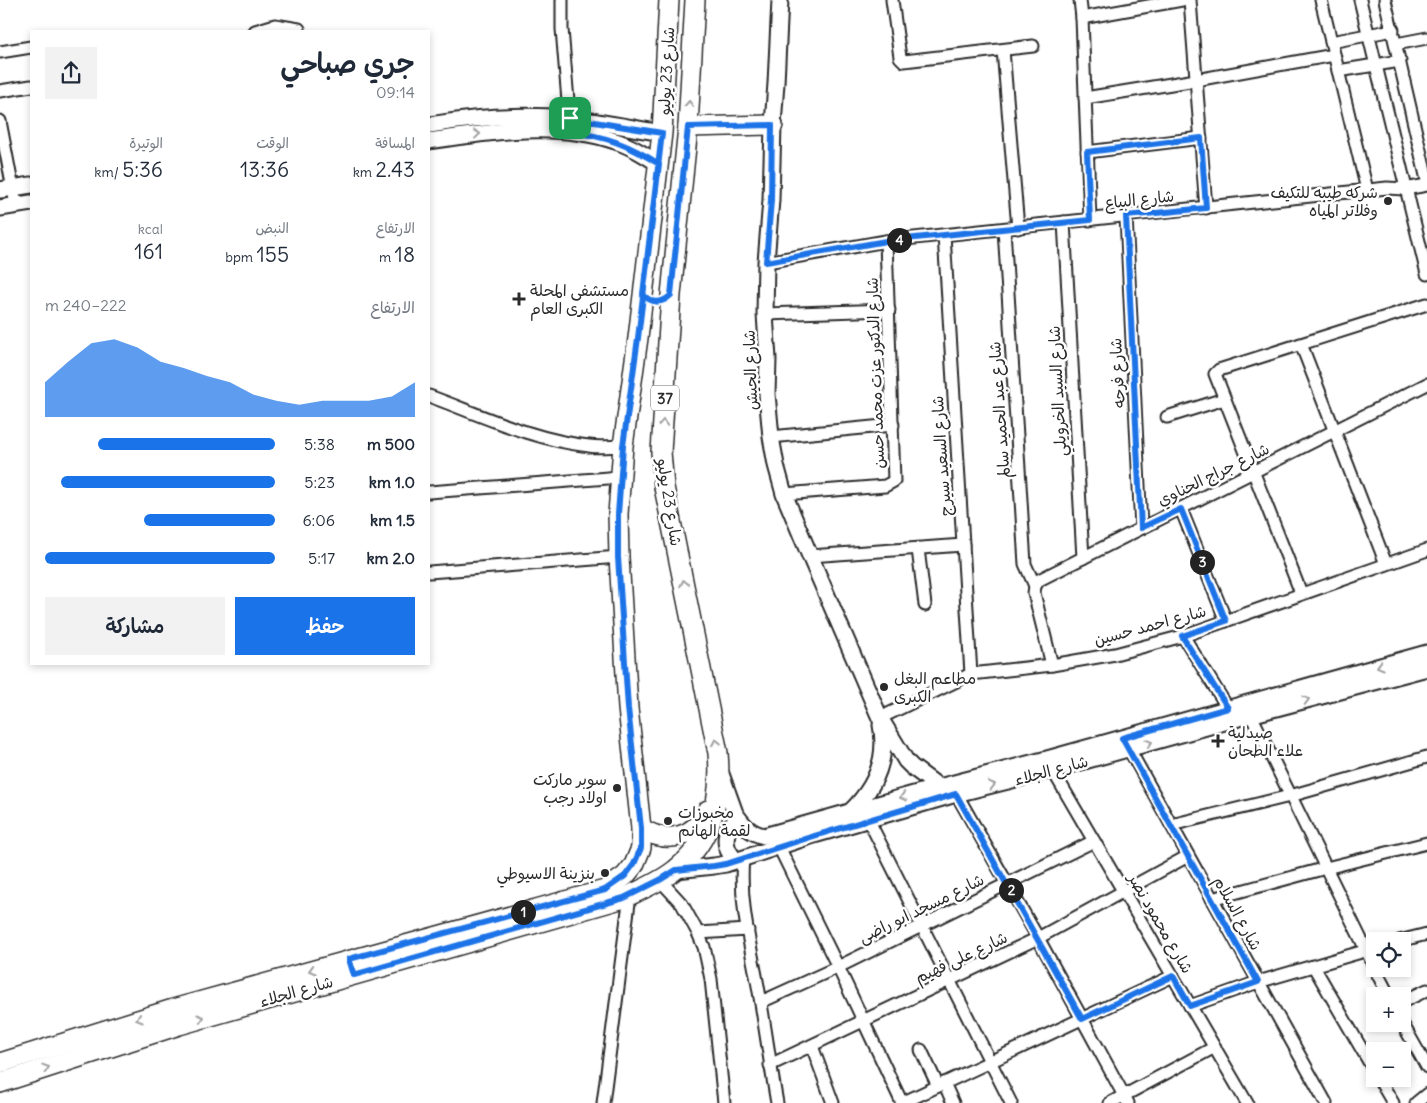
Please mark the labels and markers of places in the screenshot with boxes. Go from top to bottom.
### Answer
pin [549,97,591,139]
place label: شركه طيبه للتكيف وفلاتر المياه [1270,182,1378,220]
marker: شركه طيبه للتكيف وفلاتر المياه [1382,195,1394,207]
pin: 4 [886,228,912,252]
place label: مستشفى المحلة الكبرى العام [530,280,629,321]
marker: مستشفى المحلة الكبرى العام [512,292,526,306]
pin: 3 [1190,550,1214,574]
place label: مطاعم البغل الكبرى [894,668,976,706]
marker: مطاعم البغل الكبرى [878,681,890,693]
place label: صيدلية علاء الطحان [1228,722,1303,760]
marker: صيدلية علاء الطحان [1212,735,1224,747]
place label: سوبر ماركت اولاد رجب [533,769,607,807]
marker: سوبر ماركت اولاد رجب [611,782,623,794]
place label: مخبوزات لقمة الهانم [678,802,751,843]
marker: مخبوزات لقمة الهانم [662,815,674,827]
place label: بنزينة الاسيوطي [497,863,595,888]
marker: بنزينة الاسيوطي [599,867,611,879]
pin: 2 [998,878,1024,902]
pin: 1 [510,900,536,924]

